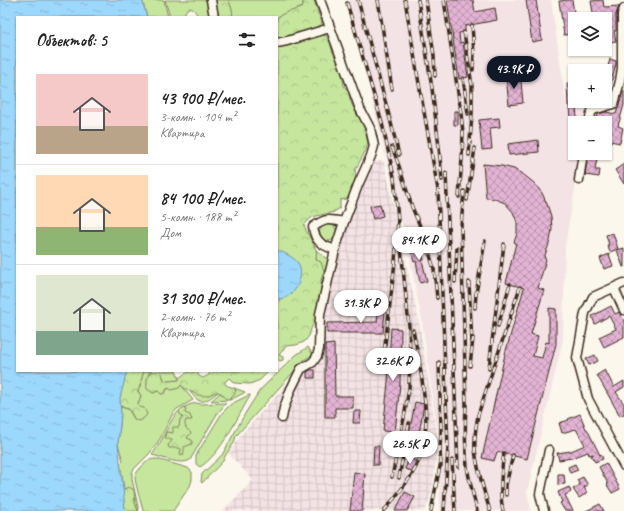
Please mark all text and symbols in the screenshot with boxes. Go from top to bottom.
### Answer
map controls [568,12,612,160]
button: layers [568,12,612,56]
icon: filters [236,29,258,51]
text: Объектов: 5 [36,30,107,51]
pin: 43.9K ₽ [477,56,551,90]
text: 43.9K ₽ [496,61,532,77]
button: + [568,64,612,108]
text: 43 900 ₽/мес. [160,88,245,109]
icon: home [68,90,116,138]
text: 3-комн. · 104 m² [160,109,236,125]
button: − [568,116,612,160]
text: Квартира [160,125,204,141]
text: 84 100 ₽/мес. [160,188,246,209]
icon: home [68,191,116,239]
text: 5-комн. · 188 m² [160,209,236,225]
text: Дом [160,225,181,241]
pin: 84.1K ₽ [382,227,456,261]
text: 84.1K ₽ [401,232,437,248]
text: 31 300 ₽/мес. [160,288,246,309]
pin: 31.3K ₽ [324,290,398,324]
icon: home [68,291,116,339]
text: 31.3K ₽ [343,295,379,311]
text: 2-комн. · 76 m² [160,309,230,325]
text: Квартира [160,325,204,341]
pin: 32.6K ₽ [356,348,430,382]
text: 32.6K ₽ [375,353,411,369]
pin: 26.5K ₽ [373,431,447,465]
text: 26.5K ₽ [392,436,428,452]

